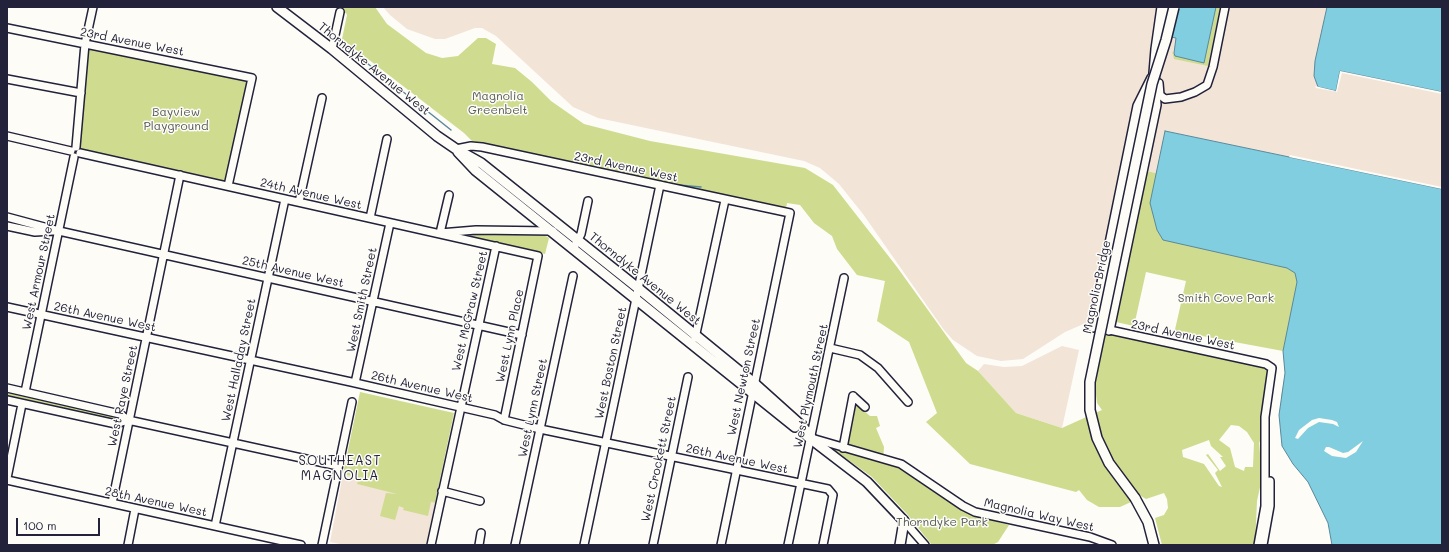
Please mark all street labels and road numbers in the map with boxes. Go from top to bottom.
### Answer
street label: Thorndyke Avenue West [315,20,433,118]
street label: 23rd Avenue West [79,25,185,59]
street label: 23rd Avenue West [573,149,679,185]
street label: 24th Avenue West [259,175,363,213]
street label: West Armour Street [20,213,58,331]
street label: Thorndyke Avenue West [586,230,704,328]
street label: Magnolia Bridge [1080,239,1114,335]
street label: West Smith Street [344,246,380,354]
street label: West McGraw Street [449,249,491,373]
street label: 25th Avenue West [241,253,345,291]
street label: West Lynn Place [493,288,527,384]
street label: West Halladay Street [219,297,259,423]
street label: 26th Avenue West [53,299,157,335]
street label: West Boston Street [592,306,630,420]
street label: West Newton Street [725,317,763,437]
street label: 23rd Avenue West [1130,317,1236,353]
street label: West Plymouth Street [791,322,831,450]
street label: West Raye Street [105,344,141,448]
street label: West Lynn Street [515,357,551,459]
street label: 26th Avenue West [370,368,474,406]
street label: West Crockett Street [639,395,679,523]
street label: 26th Avenue West [685,441,789,477]
street label: 28th Avenue West [104,484,208,520]
street label: Magnolia Way West [982,495,1096,535]

